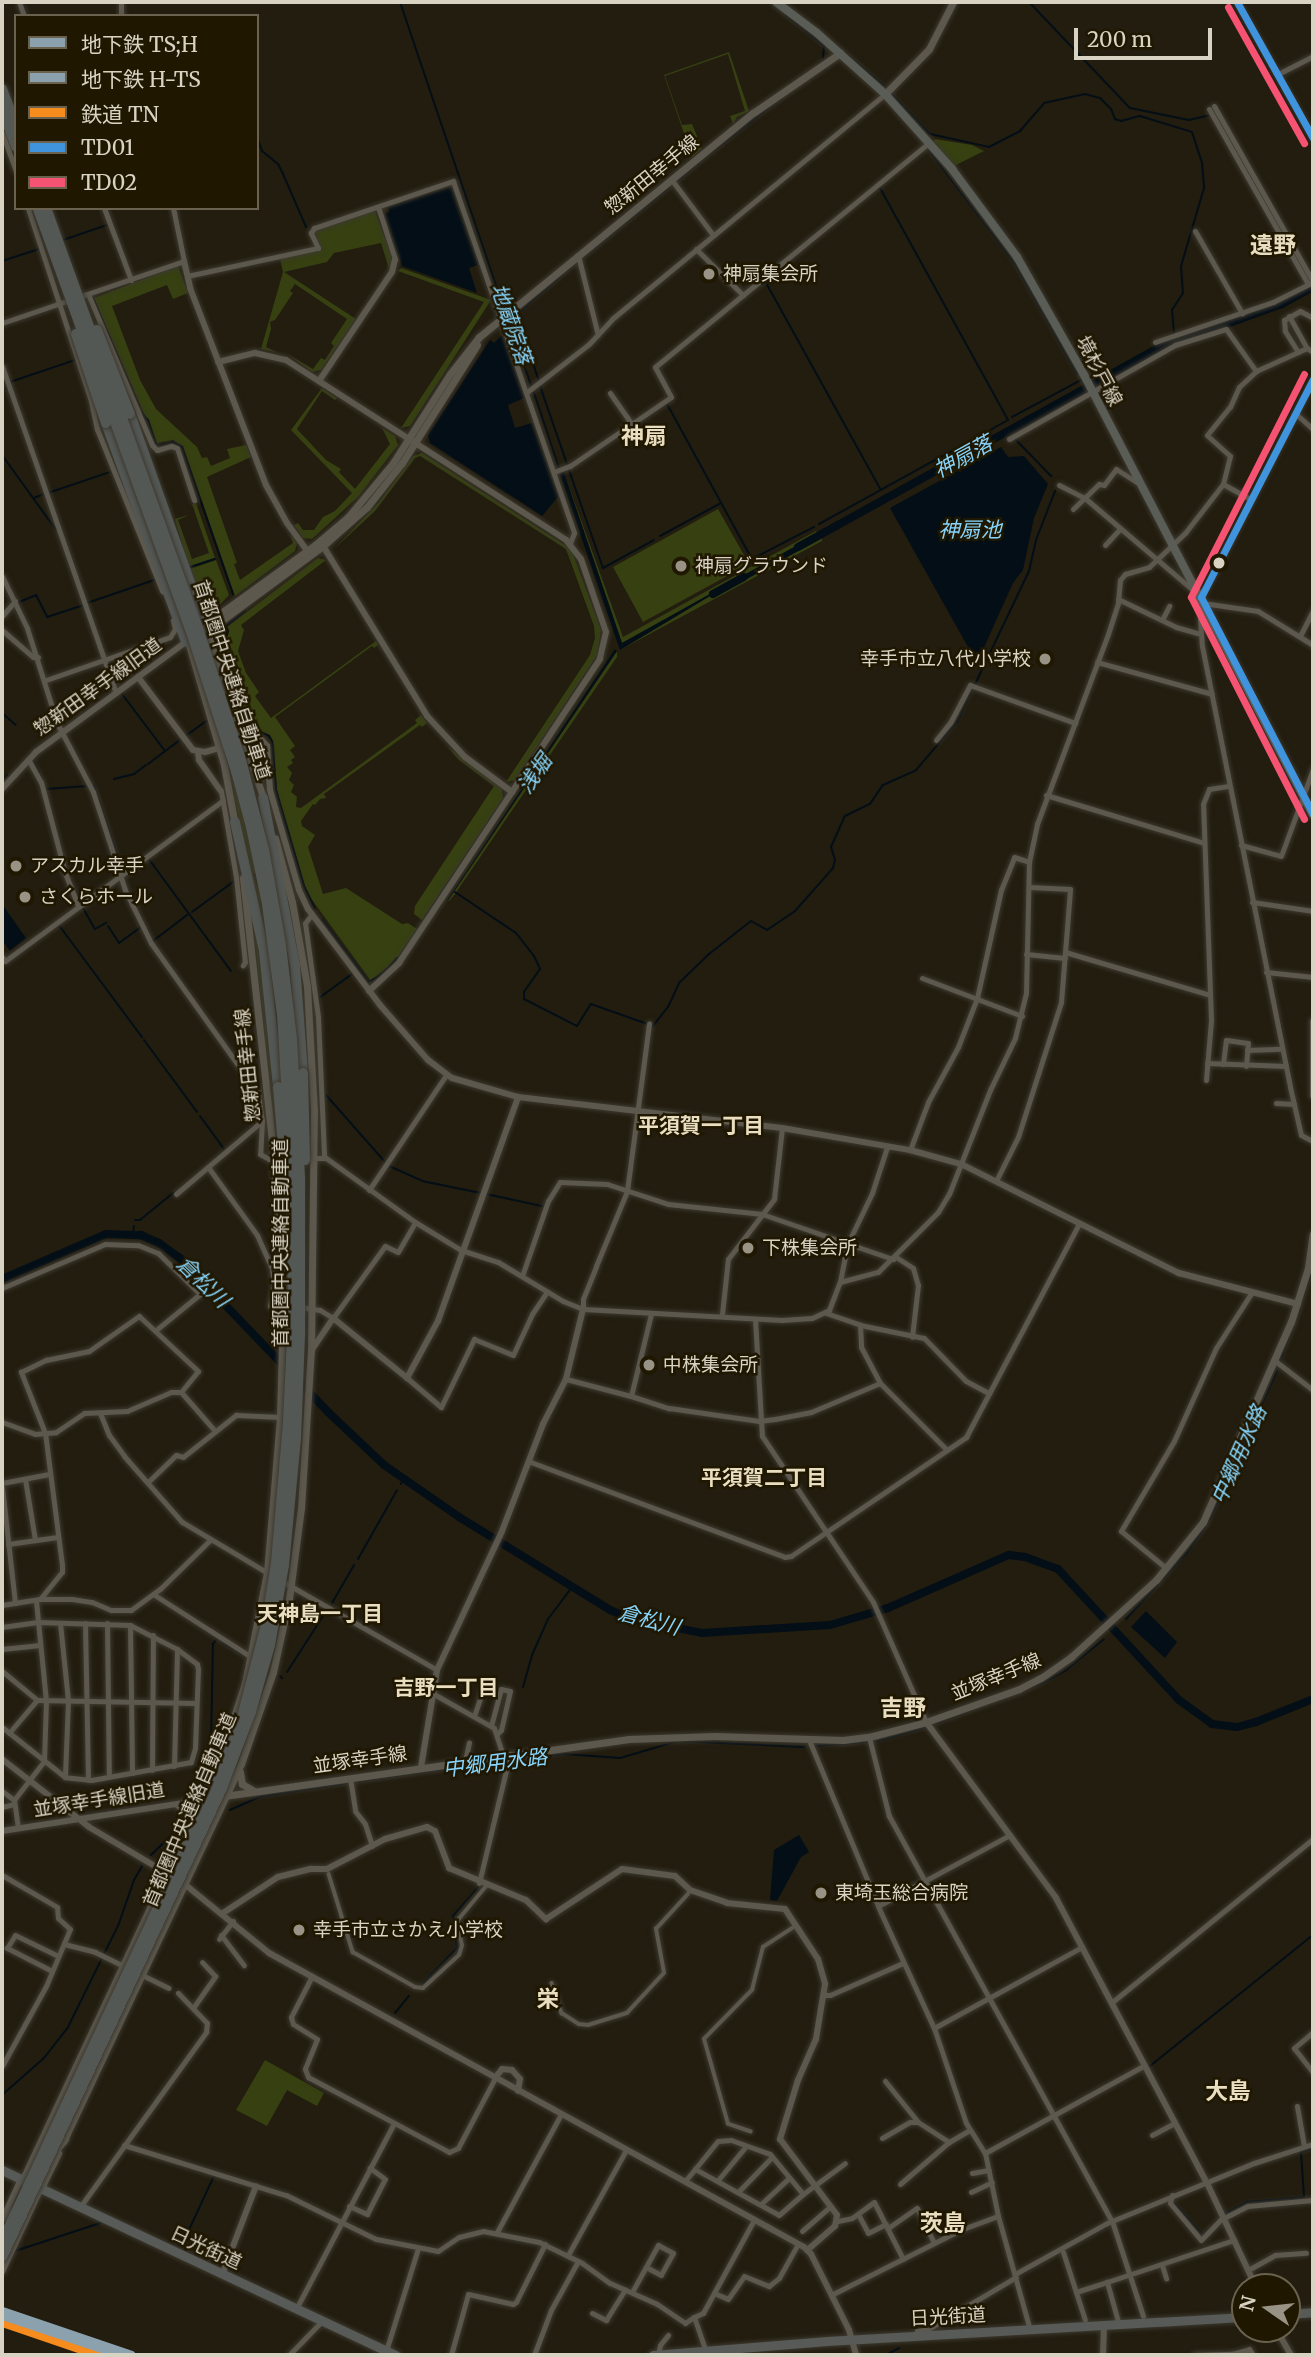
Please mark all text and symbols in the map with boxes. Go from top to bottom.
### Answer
legend [14,14,259,210]
scale bar [1077,14,1215,58]
text: 200 m [1087,26,1152,53]
text: 地下鉄 TS;H [81,31,198,58]
text: 地下鉄 H-TS [81,66,201,93]
text: 鉄道 TN [81,101,159,128]
street label: 惣新田幸手線 [601,130,703,220]
text: TD01 [81,134,134,161]
text: TD02 [81,169,137,196]
district label: 遠野 [1250,231,1296,259]
place label: 神扇集会所 [723,263,818,285]
marker: 神扇集会所 [701,266,717,282]
water label: 地蔵院落 [485,280,537,368]
street label: 境杉戸線 [1071,332,1127,410]
district label: 神扇 [621,422,667,450]
water label: 神扇落 [929,431,997,483]
water label: 神扇池 [939,517,1001,543]
place label: 神扇グラウンド [695,555,828,577]
unlabelled marker [1212,556,1226,570]
marker: 神扇グラウンド [673,558,689,574]
street label: 首都圏中央連絡自動車道 [189,577,275,783]
street label: 惣新田幸手線旧道 [30,633,166,741]
place label: 幸手市立八代小学校 [860,648,1031,670]
marker: 幸手市立八代小学校 [1037,651,1053,667]
water label: 浅堀 [513,750,557,798]
place label: アスカル幸手 [30,855,144,877]
marker: アスカル幸手 [8,858,24,874]
place label: さくらホール [39,886,153,908]
marker: さくらホール [17,889,33,905]
street label: 惣新田幸手線 [231,1007,265,1123]
district label: 平須賀一丁目 [638,1113,764,1139]
street label: 首都圏中央連絡自動車道 [270,1139,292,1347]
place label: 下株集会所 [762,1237,857,1259]
marker: 下株集会所 [740,1240,756,1256]
water label: 倉松川 [172,1251,234,1313]
place label: 中株集会所 [663,1354,758,1376]
marker: 中株集会所 [641,1357,657,1373]
water label: 中郷用水路 [1206,1402,1272,1508]
district label: 平須賀二丁目 [701,1465,827,1491]
water label: 倉松川 [615,1600,683,1640]
district label: 天神島一丁目 [257,1601,383,1627]
street label: 並塚幸手線 [948,1649,1044,1705]
district label: 吉野一丁目 [394,1675,498,1701]
district label: 吉野 [880,1694,926,1722]
street label: 首都圏中央連絡自動車道 [139,1709,241,1911]
street label: 並塚幸手線 [311,1742,409,1778]
water label: 中郷用水路 [441,1744,549,1782]
street label: 並塚幸手線旧道 [32,1778,166,1822]
place label: 東埼玉総合病院 [835,1882,968,1904]
marker: 東埼玉総合病院 [813,1885,829,1901]
place label: 幸手市立さかえ小学校 [313,1919,503,1941]
marker: 幸手市立さかえ小学校 [291,1922,307,1938]
district label: 栄 [537,1985,559,2013]
district label: 大島 [1205,2077,1251,2105]
district label: 茨島 [920,2209,966,2237]
street label: 日光街道 [167,2222,245,2274]
north arrow [1231,2273,1301,2343]
text: N [1234,2293,1261,2314]
street label: 日光街道 [909,2304,987,2330]

